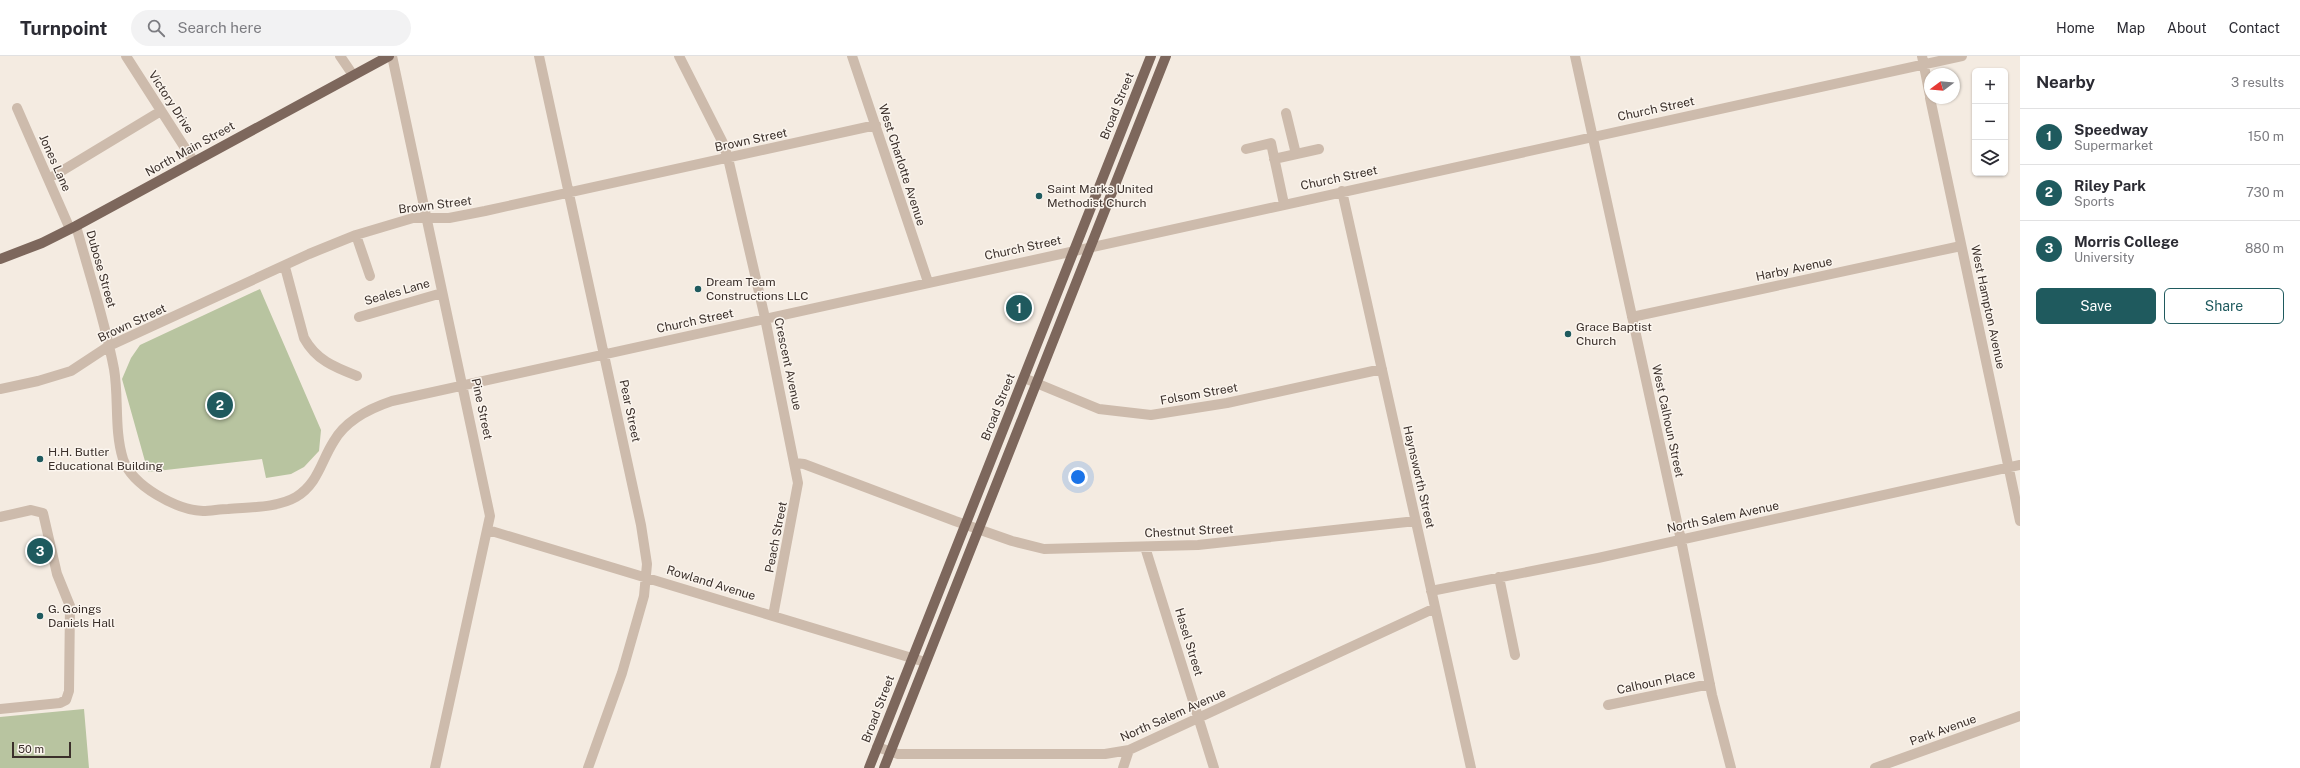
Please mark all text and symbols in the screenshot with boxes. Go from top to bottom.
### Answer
search box [131,10,411,46]
text: Turnpoint [20,17,107,39]
icon: search [145,17,167,39]
text: Search here [177,19,262,36]
text: Home [2056,20,2095,36]
text: Map [2117,20,2145,36]
text: About [2167,20,2207,36]
text: Contact [2229,20,2280,36]
street label: Victory Drive [146,68,196,136]
north arrow [1924,68,1960,104]
map controls [1972,68,2008,176]
button: + [1972,68,2008,104]
street label: Broad Street [1097,70,1137,142]
text: Nearby [2036,72,2095,92]
text: 3 results [2231,75,2284,90]
street label: Church Street [1616,94,1696,124]
street label: West Charlotte Avenue [876,102,928,228]
button: − [1972,104,2008,140]
street label: North Main Street [143,118,237,179]
text: Speedway [2074,121,2148,138]
street label: Brown Street [714,125,789,154]
text: 1 [2046,129,2052,144]
text: 150 m [2248,129,2284,144]
street label: Jones Lane [36,132,74,194]
text: Supermarket [2074,138,2153,153]
button: layers [1972,140,2008,176]
street label: Church Street [1299,163,1379,193]
text: Riley Park [2074,177,2146,194]
place label: Saint Marks United Methodist Church [1047,182,1153,210]
text: 2 [2045,185,2053,200]
text: 730 m [2246,185,2284,200]
marker: Saint Marks United Methodist Church [1034,191,1044,201]
street label: Brown Street [398,194,473,216]
text: Sports [2074,194,2114,209]
street label: Dubose Street [83,229,119,310]
street label: Church Street [983,233,1063,263]
text: Morris College [2074,233,2179,250]
text: 3 [2045,241,2053,256]
text: 880 m [2245,241,2284,256]
street label: West Hampton Avenue [1968,244,2008,371]
text: University [2074,250,2134,265]
street label: Harby Avenue [1754,254,1834,284]
place label: Dream Team Constructions LLC [706,275,809,303]
street label: Seales Lane [363,276,432,308]
marker: Dream Team Constructions LLC [693,284,703,294]
button: Save [2036,288,2156,324]
button: Share [2164,288,2284,324]
pin: 1 [1006,293,1032,323]
street label: Brown Street [96,301,169,345]
street label: Church Street [655,306,735,336]
street label: Crescent Avenue [771,316,805,412]
place label: Grace Baptist Church [1576,320,1652,348]
marker: Grace Baptist Church [1563,329,1573,339]
street label: West Calhoun Street [1649,363,1687,479]
street label: Broad Street [978,371,1018,443]
street label: Pine Street [469,377,495,441]
street label: Pear Street [617,378,644,444]
street label: Folsom Street [1159,380,1239,408]
pin: 2 [207,390,233,420]
street label: Haynsworth Street [1400,424,1438,530]
place label: H.H. Butler Educational Building [48,445,163,473]
marker: H.H. Butler Educational Building [35,454,45,464]
your location [1068,467,1088,487]
street label: North Salem Avenue [1666,498,1780,536]
street label: Peach Street [762,500,790,574]
street label: Chestnut Street [1144,522,1234,540]
pin: 3 [27,536,53,566]
street label: Rowland Avenue [665,563,757,603]
place label: G. Goings Daniels Hall [48,602,115,630]
street label: Hasel Street [1172,606,1206,678]
marker: G. Goings Daniels Hall [35,611,45,621]
street label: Calhoun Place [1615,667,1697,697]
street label: Broad Street [859,673,897,745]
street label: North Salem Avenue [1118,685,1228,745]
street label: Park Avenue [1908,711,1978,749]
scale bar [12,740,71,759]
text: 50 m [18,743,44,755]

